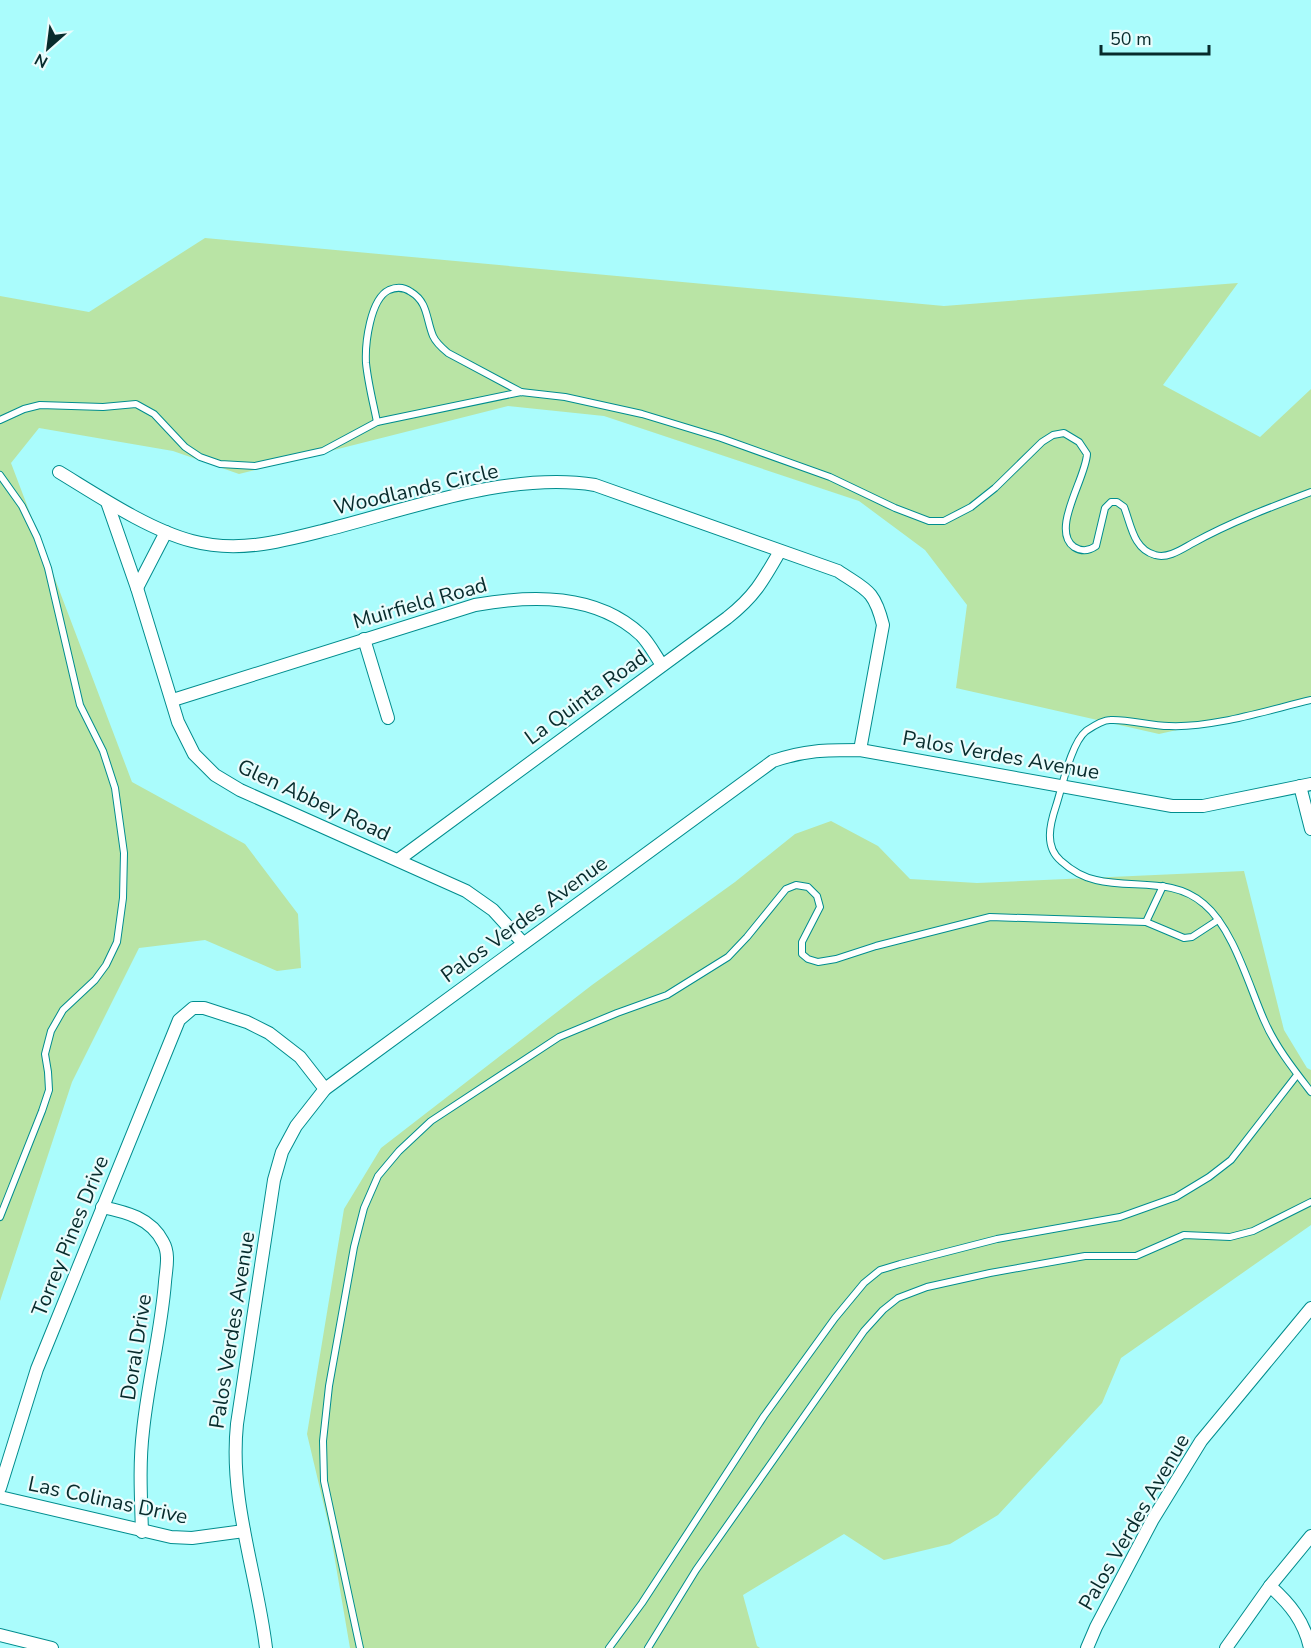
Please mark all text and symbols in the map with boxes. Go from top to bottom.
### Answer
north arrow [18,18,78,78]
scale bar [1101,18,1209,56]
text: 50 m [1110,27,1152,51]
text: N [31,48,52,73]
street label: Woodlands Circle [331,456,501,522]
street label: Muirfield Road [350,570,490,636]
street label: La Quinta Road [519,643,653,751]
street label: Palos Verdes Avenue [900,724,1102,786]
street label: Glen Abbey Road [233,752,395,848]
street label: Palos Verdes Avenue [435,849,613,989]
street label: Torrey Pines Drive [25,1151,115,1321]
street label: Palos Verdes Avenue [203,1229,261,1431]
street label: Doral Drive [114,1292,158,1402]
street label: Palos Verdes Avenue [1072,1429,1196,1615]
street label: Las Colinas Drive [26,1469,190,1531]

